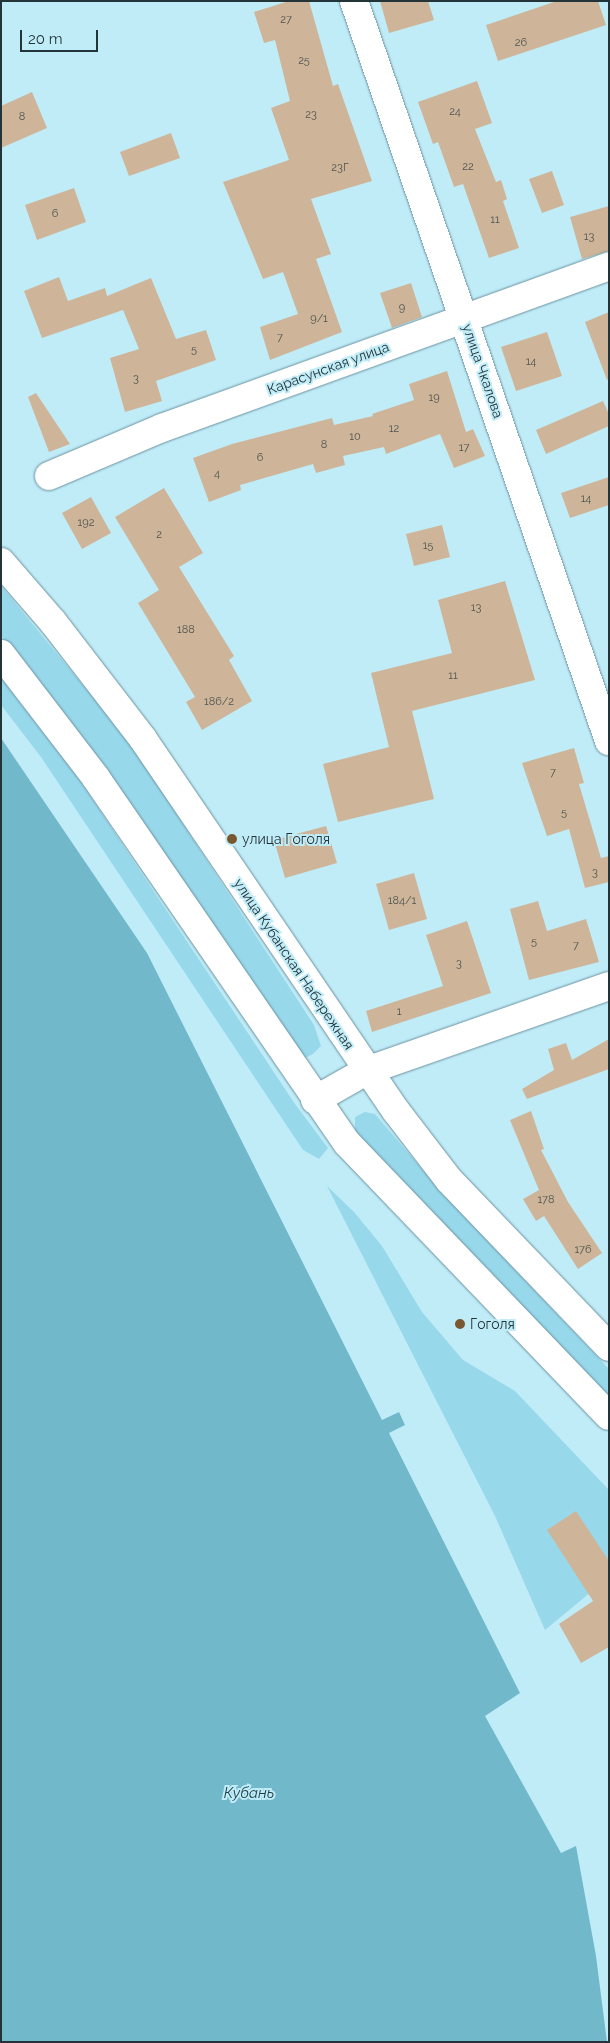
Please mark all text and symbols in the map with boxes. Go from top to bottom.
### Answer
house number: 27 [280,13,292,27]
scale bar [22,20,100,52]
text: 20 m [28,30,63,48]
house number: 26 [515,36,527,50]
house number: 25 [298,54,310,68]
house number: 24 [449,105,461,119]
house number: 23 [305,108,317,122]
house number: 8 [19,110,25,124]
house number: 22 [462,160,474,174]
house number: 23Г [331,161,349,175]
house number: 6 [52,207,58,221]
house number: 11 [490,213,500,227]
house number: 13 [584,230,594,244]
house number: 9 [399,301,405,315]
house number: 9/1 [310,312,328,326]
street label: улица Чкалова [459,322,507,420]
house number: 7 [277,331,283,345]
street label: Карасунская улица [264,338,392,398]
house number: 5 [191,343,197,357]
house number: 14 [526,355,536,369]
house number: 3 [133,372,139,386]
house number: 19 [428,391,440,405]
house number: 12 [389,422,399,436]
house number: 10 [349,430,361,444]
house number: 8 [321,438,327,452]
house number: 17 [459,441,469,455]
house number: 6 [257,451,263,465]
house number: 4 [214,467,220,481]
house number: 14 [581,492,591,506]
house number: 192 [78,516,94,530]
house number: 2 [156,528,162,542]
house number: 15 [423,539,433,553]
house number: 13 [471,601,481,615]
house number: 188 [177,623,195,637]
house number: 11 [448,669,458,683]
house number: 186/2 [204,695,234,709]
house number: 7 [550,766,556,780]
house number: 5 [561,806,567,820]
place label: улица Гоголя [242,831,330,847]
marker: улица Гоголя [226,833,238,845]
house number: 3 [592,866,598,880]
street label: улица Кубанская Набережная [230,875,358,1053]
house number: 184/1 [388,894,416,908]
house number: 5 [531,935,537,949]
house number: 7 [573,939,579,953]
house number: 3 [456,957,462,971]
house number: 1 [397,1005,401,1019]
house number: 178 [537,1193,555,1207]
house number: 176 [574,1243,592,1257]
place label: Гоголя [470,1316,515,1332]
marker: Гоголя [454,1318,466,1330]
water label: Кубань [224,1785,274,1803]

